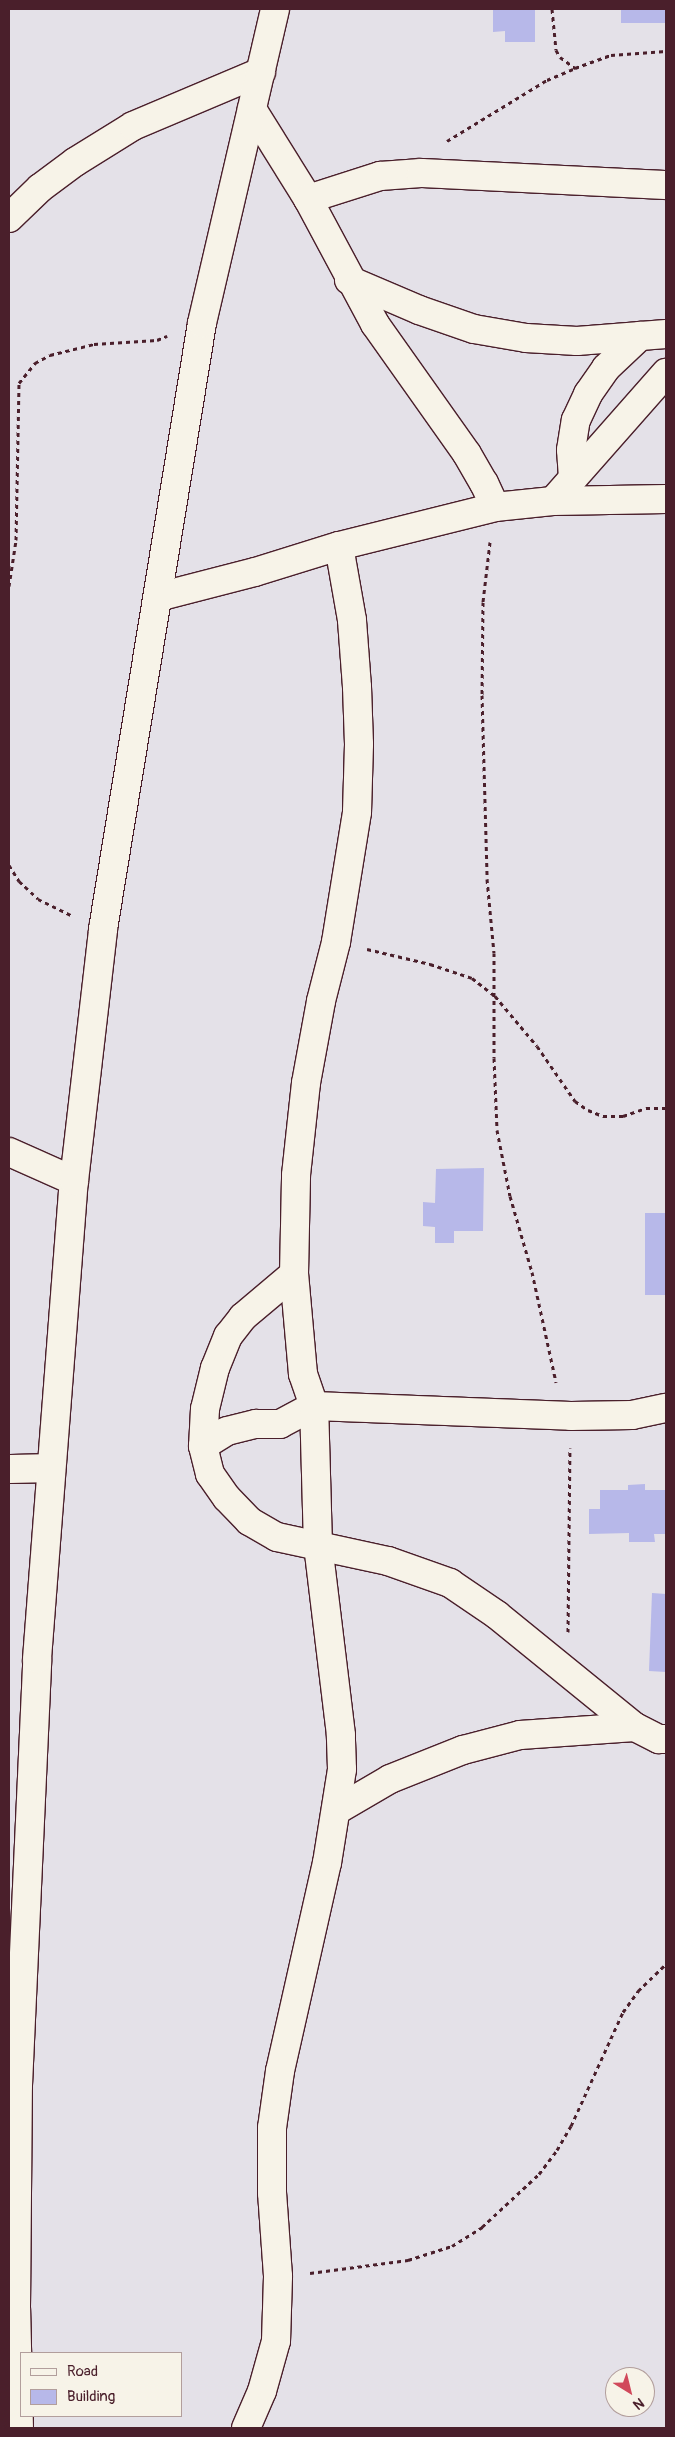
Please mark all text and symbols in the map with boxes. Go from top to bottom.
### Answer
legend [20,2352,182,2417]
text: Road [67,2362,98,2381]
north arrow [605,2367,655,2417]
text: Building [67,2387,115,2406]
text: N [630,2394,647,2413]

